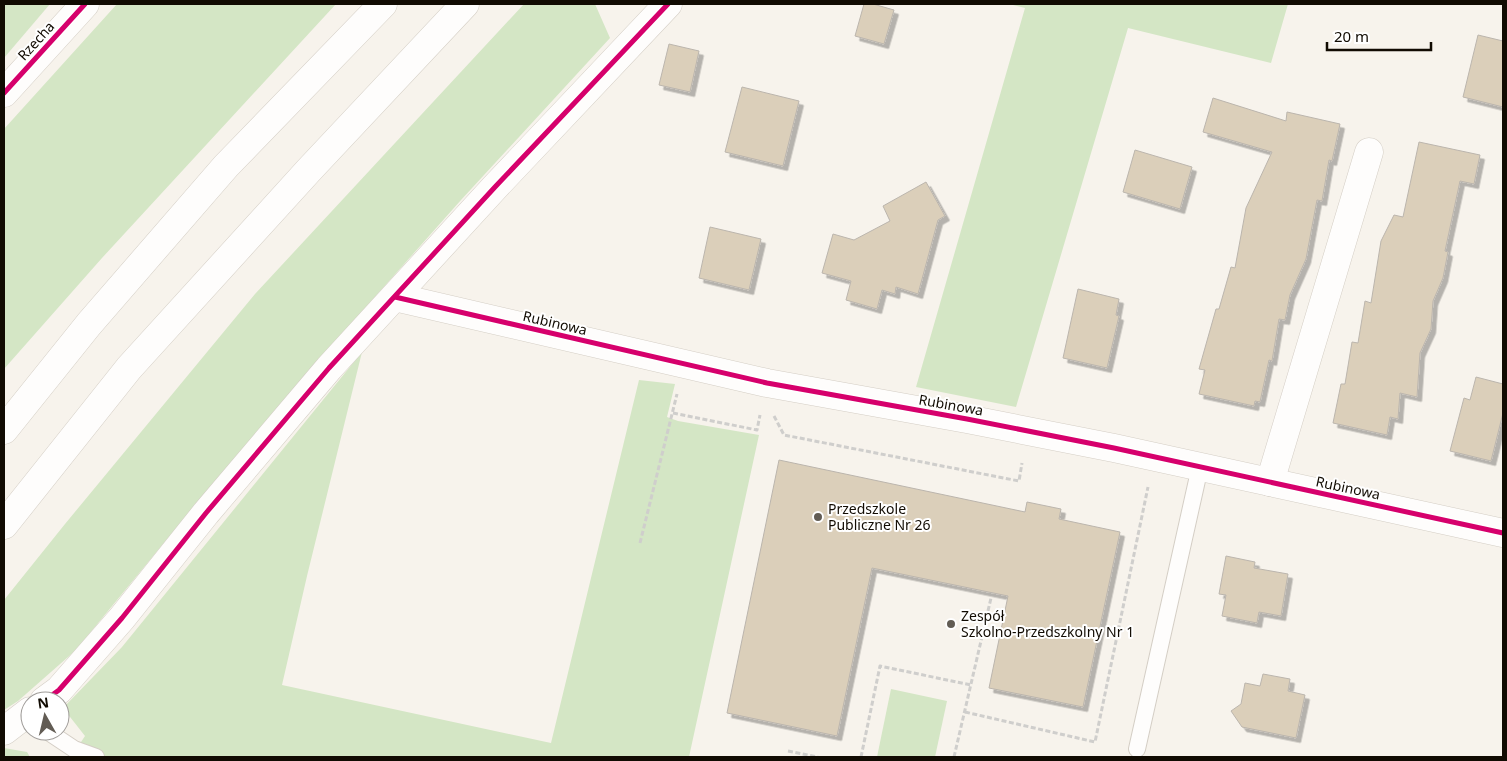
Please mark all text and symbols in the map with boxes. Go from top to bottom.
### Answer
street label: Rzecha [13,17,58,64]
scale bar [1327,20,1431,52]
text: 20 m [1334,26,1369,46]
street label: Rubinowa [521,306,589,339]
street label: Rubinowa [917,389,985,420]
street label: Rubinowa [1314,471,1382,504]
place label: Przedszkole Publiczne Nr 26 [828,499,931,534]
marker: Przedszkole Publiczne Nr 26 [812,511,824,523]
place label: Zespół Szkolno-Przedszkolny Nr 1 [961,606,1134,641]
marker: Zespół Szkolno-Przedszkolny Nr 1 [945,618,957,630]
north arrow [20,691,70,741]
text: N [36,692,50,713]

